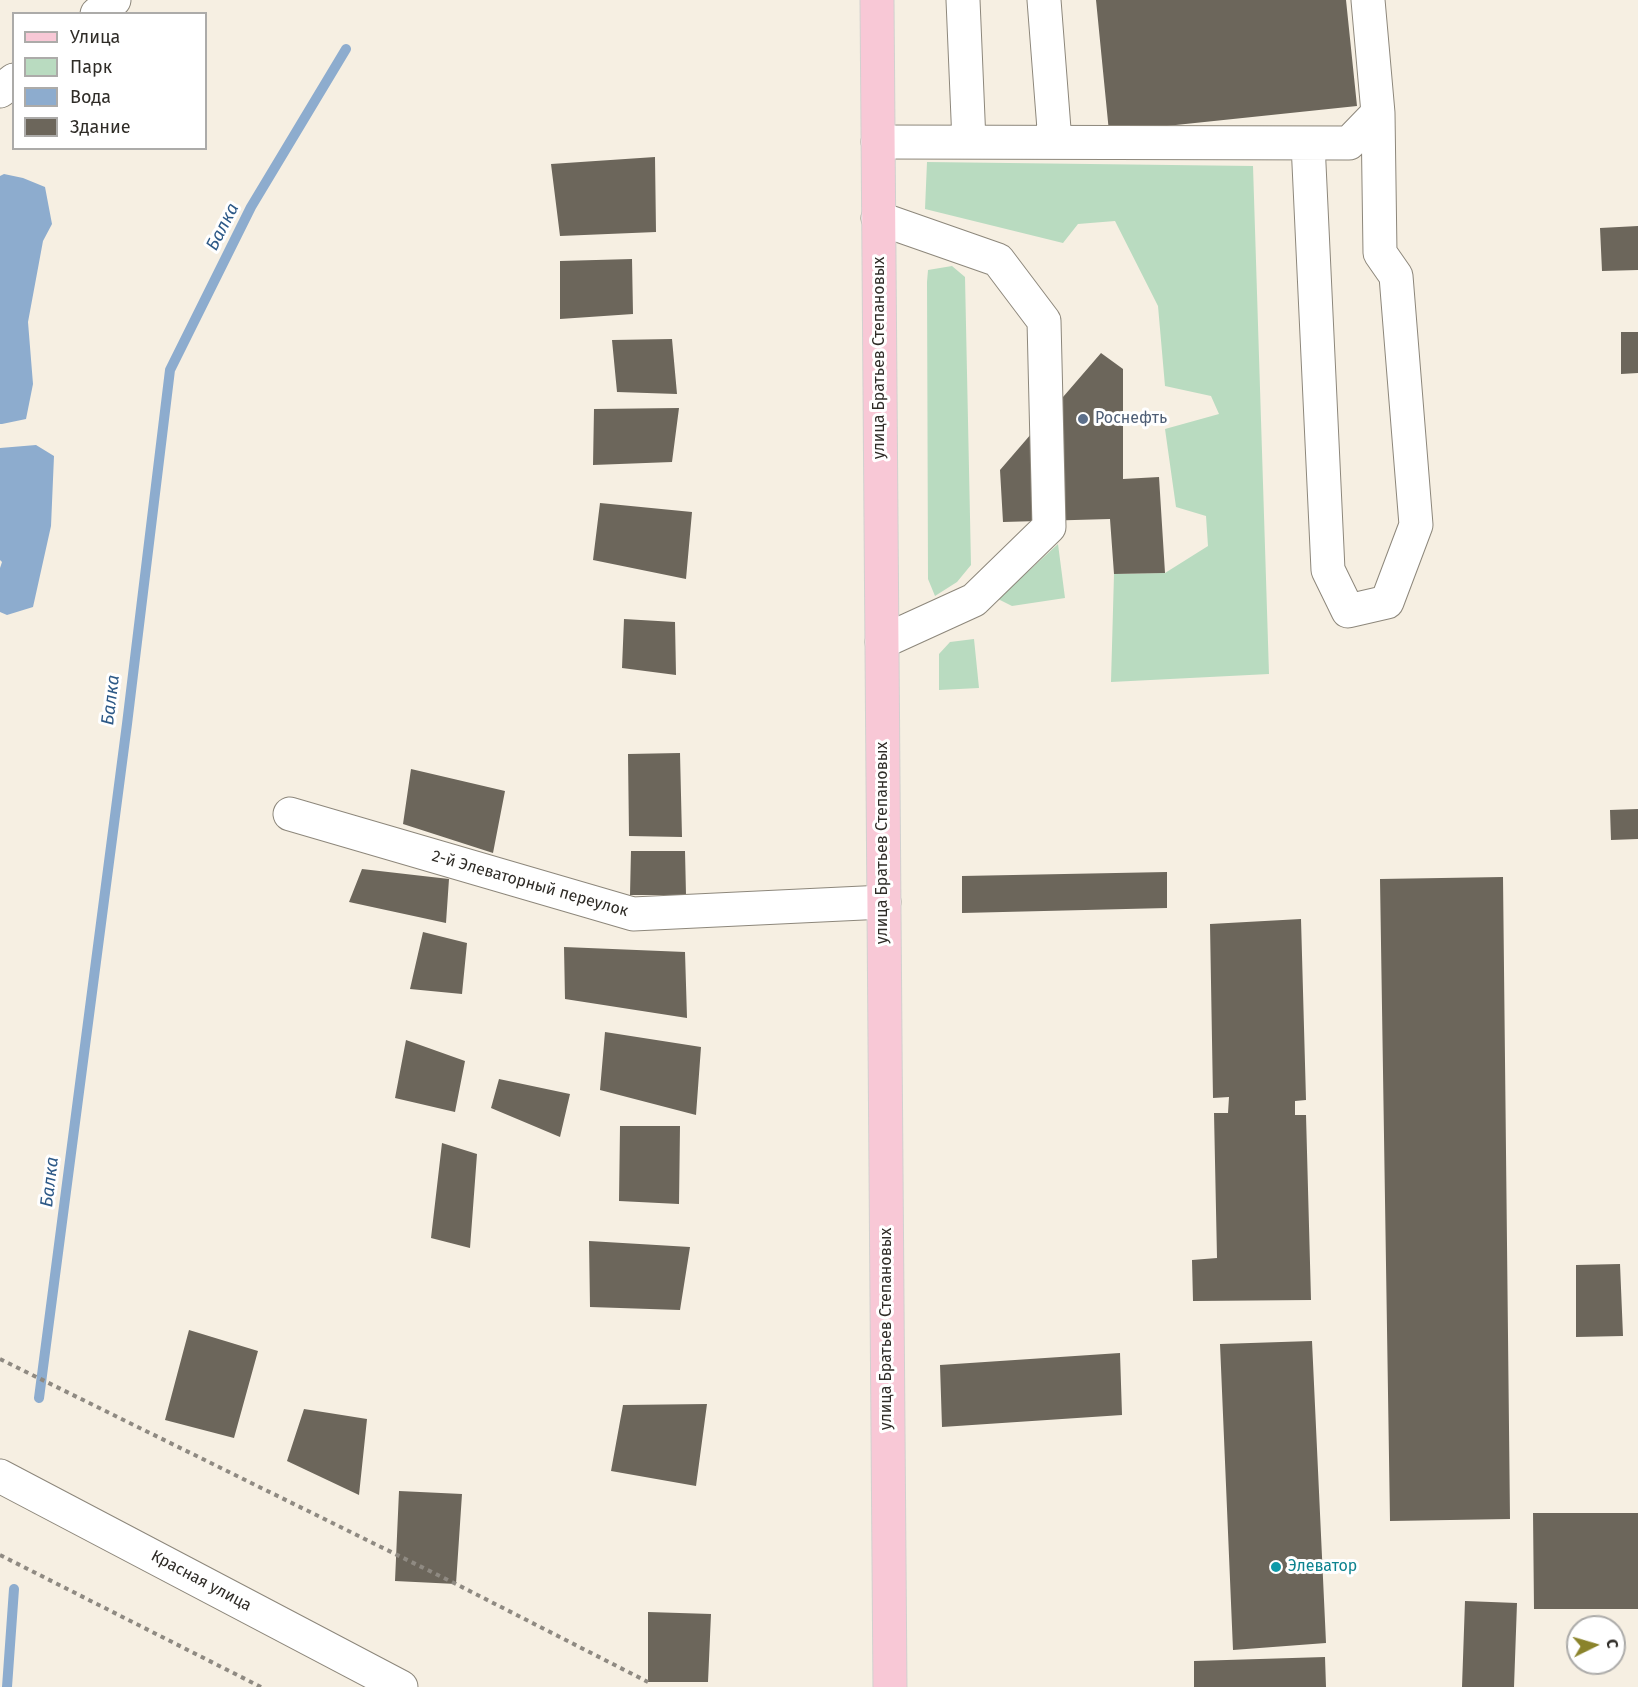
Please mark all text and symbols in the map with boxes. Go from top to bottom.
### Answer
legend [12,12,207,150]
text: Улица [70,26,120,48]
text: Парк [70,56,112,78]
text: Вода [70,86,111,108]
text: Здание [70,116,131,138]
water label: Балка [202,200,244,254]
street label: улица Братьев Степановых [870,257,890,459]
place label: Роснефть [1095,409,1167,429]
marker: Роснефть [1076,412,1090,426]
water label: Балка [97,674,125,726]
street label: улица Братьев Степановых [873,742,893,944]
street label: 2-й Элеваторный переулок [430,847,630,921]
water label: Балка [36,1156,64,1208]
street label: улица Братьев Степановых [877,1228,897,1430]
street label: Красная улица [148,1546,254,1616]
place label: Элеватор [1288,1557,1357,1577]
marker: Элеватор [1269,1560,1283,1574]
north arrow [1566,1615,1626,1675]
text: С [1603,1638,1622,1649]

